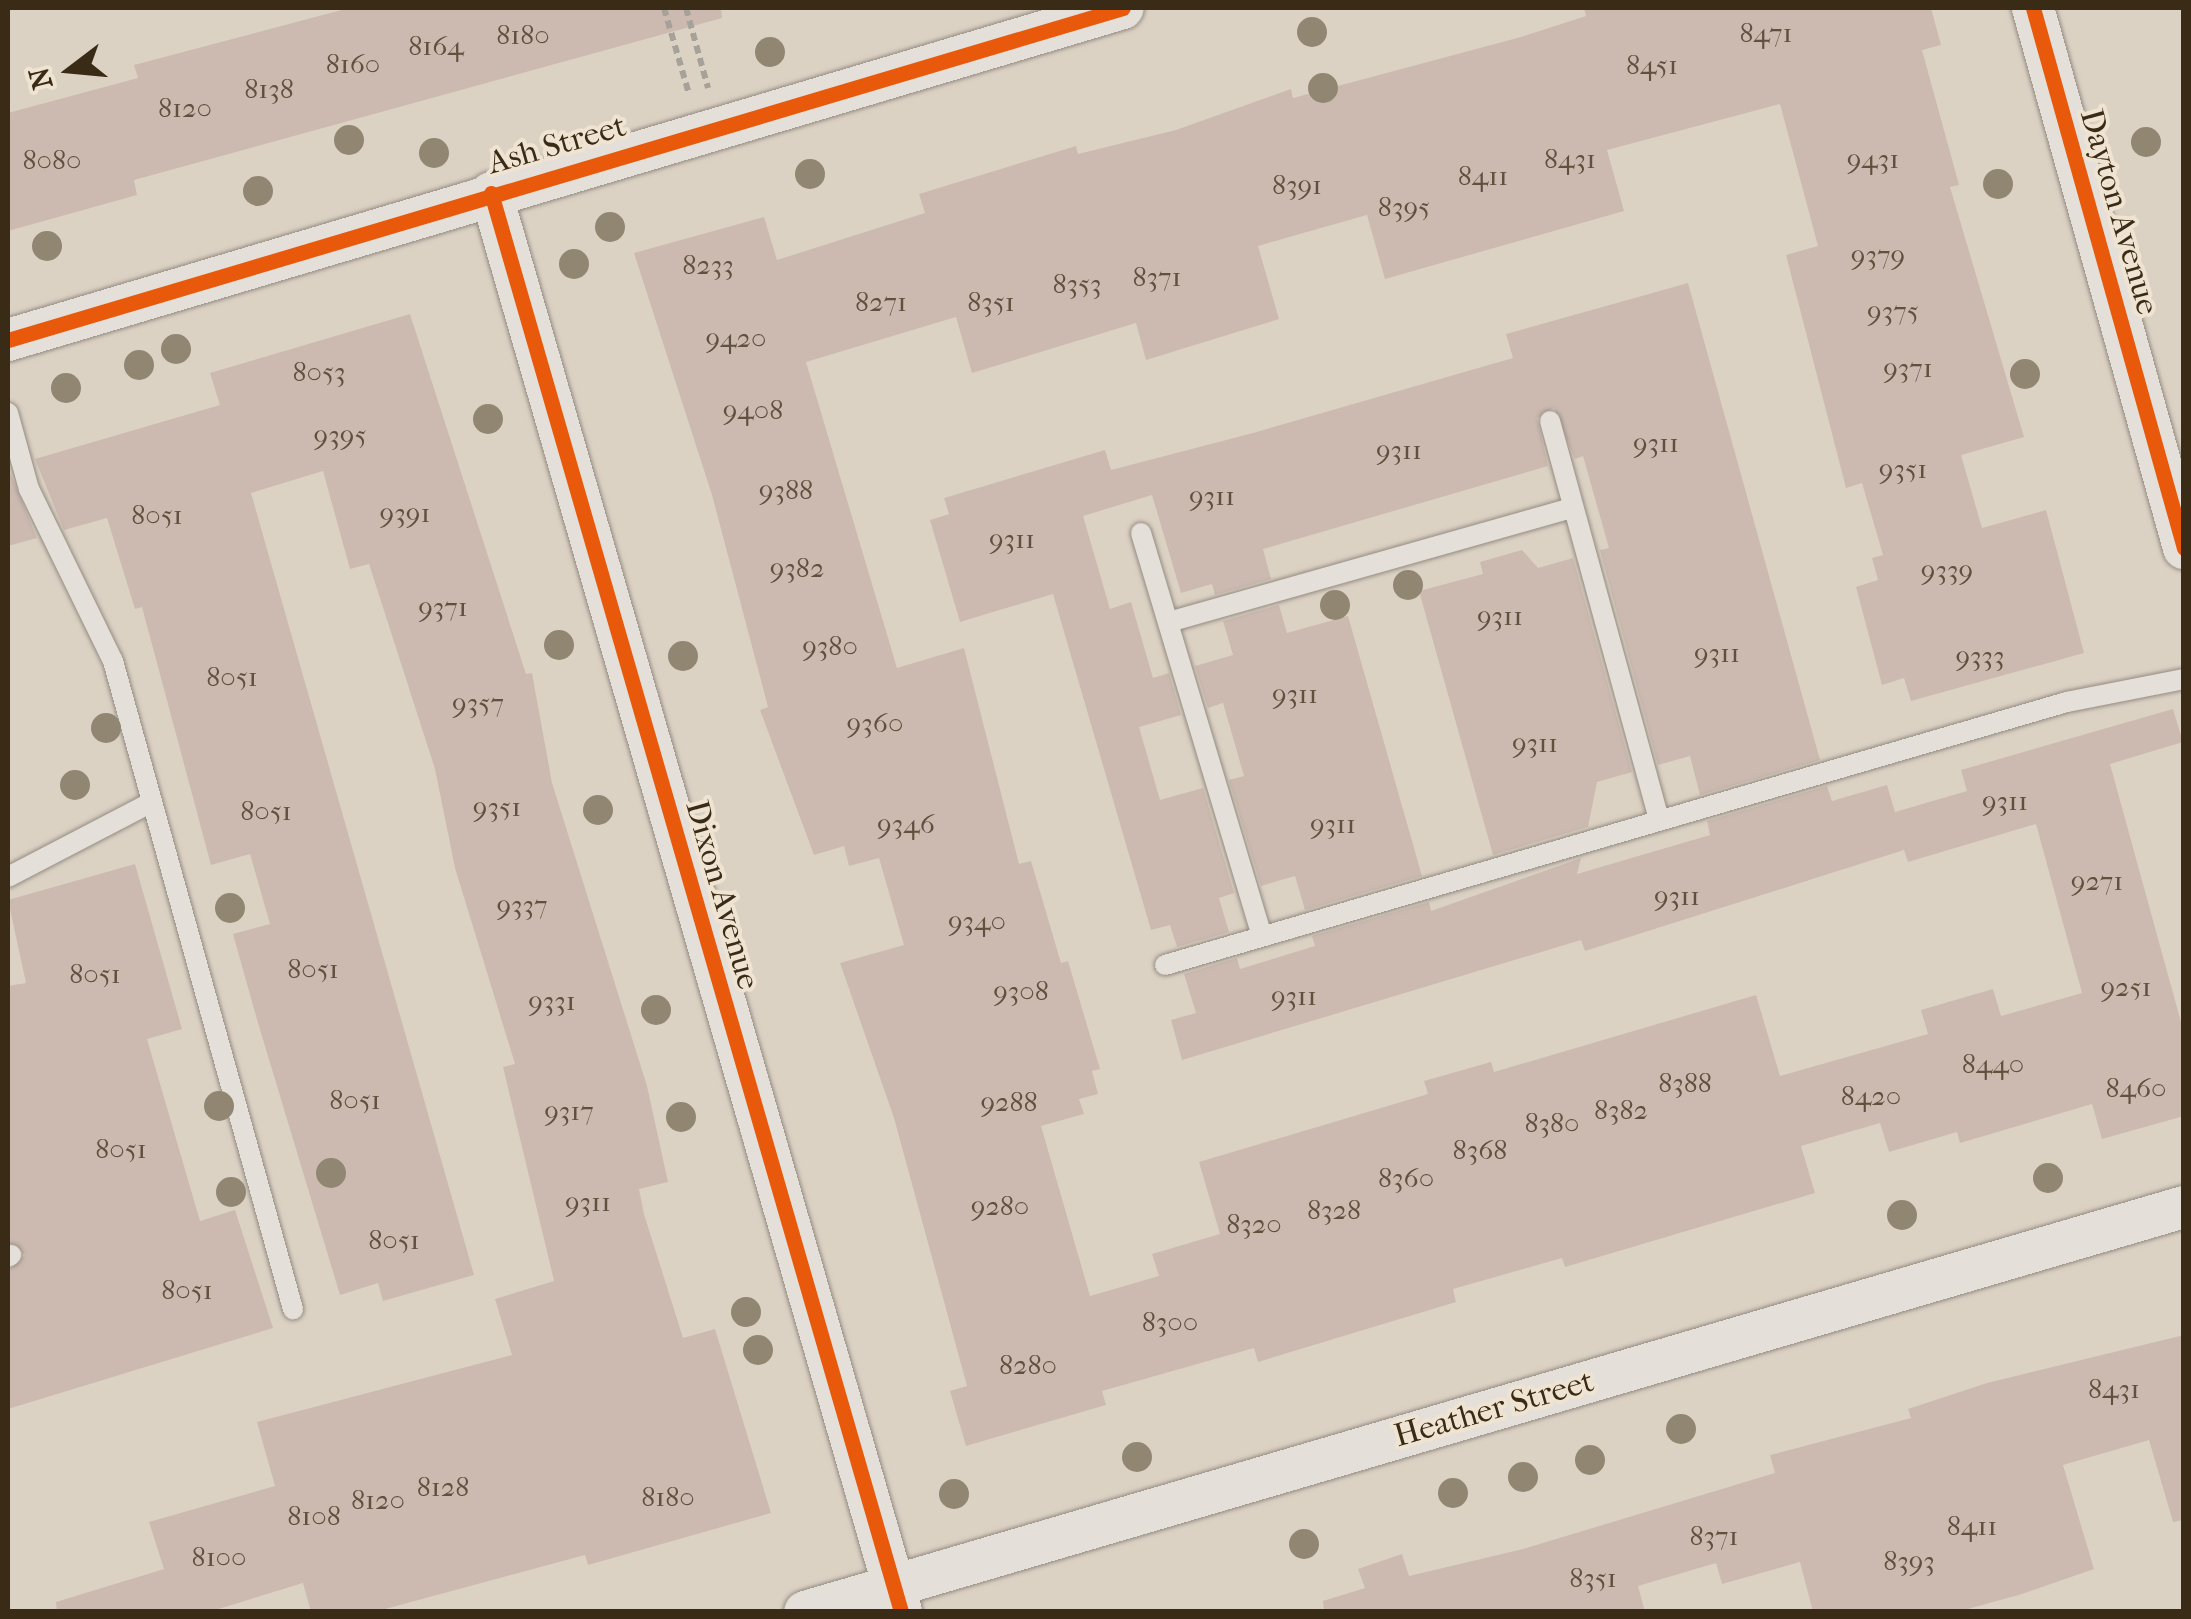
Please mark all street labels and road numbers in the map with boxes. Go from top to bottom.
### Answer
street label: Dayton Avenue [2071,105,2167,319]
street label: Ash Street [484,107,630,183]
street label: Dixon Avenue [677,796,767,994]
street label: Heather Street [1390,1362,1598,1456]

